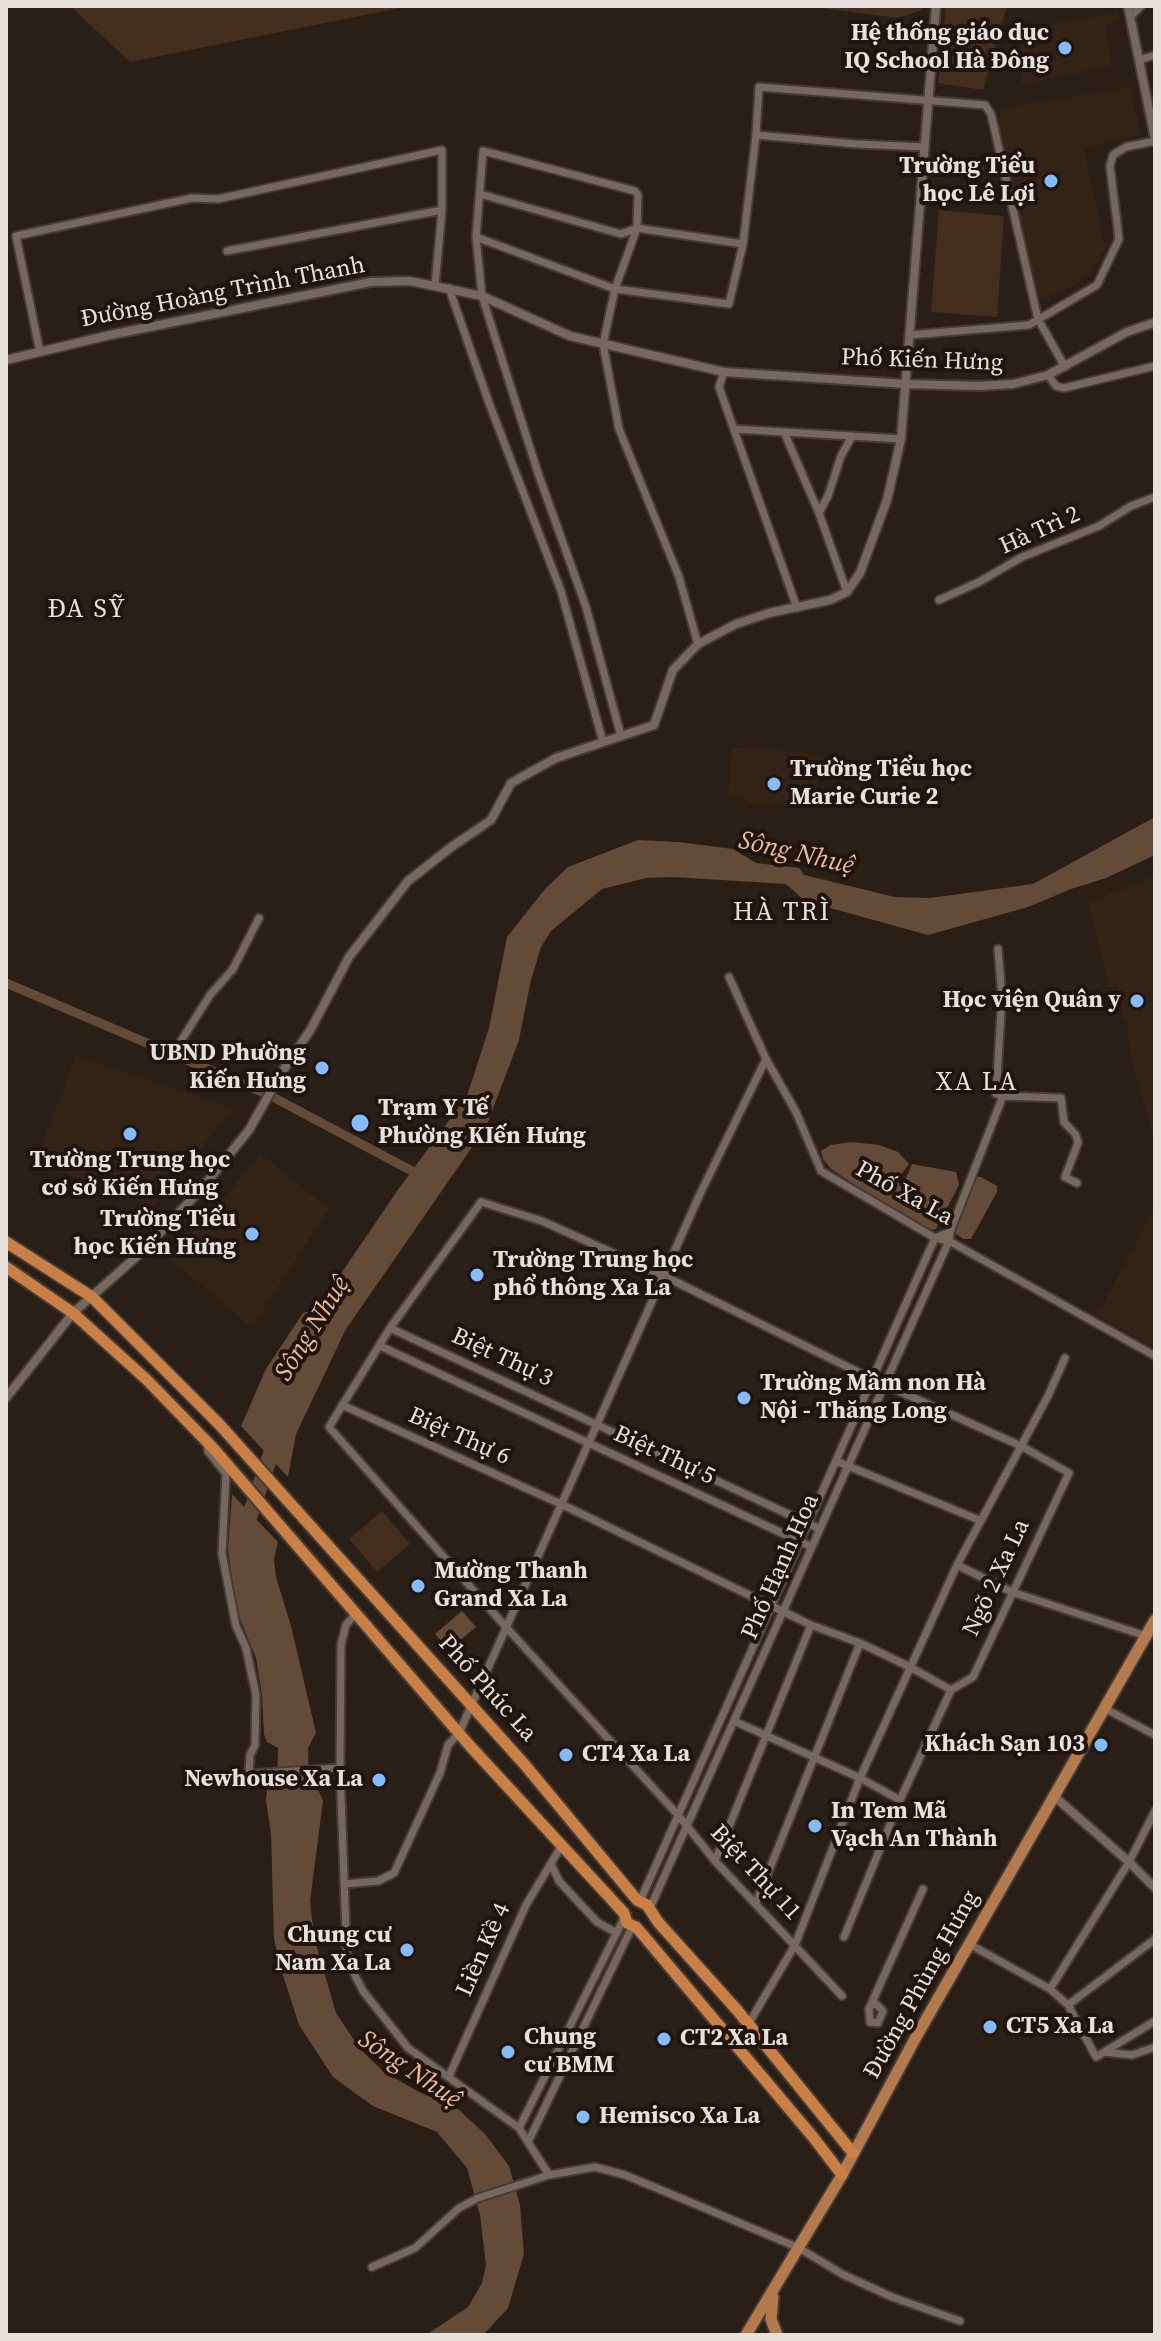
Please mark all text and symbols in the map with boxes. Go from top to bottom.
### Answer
place label: Hệ thống giáo dục IQ School Hà Đông [844,20,1049,76]
marker: Hệ thống giáo dục IQ School Hà Đông [1056,39,1074,57]
place label: Trường Tiểu học Lê Lợi [899,153,1035,209]
marker: Trường Tiểu học Lê Lợi [1042,172,1060,190]
street label: Đường Hoàng Trình Thanh [79,251,367,335]
street label: Phố Kiến Hưng [840,344,1004,378]
street label: Hà Trì 2 [995,501,1085,561]
district label: ĐA SỸ [47,594,127,626]
place label: Trường Tiểu học Marie Curie 2 [790,756,972,812]
marker: Trường Tiểu học Marie Curie 2 [765,775,783,793]
water label: Sông Nhuệ [735,826,857,882]
district label: HÀ TRÌ [733,897,831,929]
place label: Học viện Quân y [943,987,1121,1015]
marker: Học viện Quân y [1128,992,1146,1010]
place label: UBND Phường Kiến Hưng [149,1040,306,1096]
marker: UBND Phường Kiến Hưng [313,1059,331,1077]
district label: XA LA [936,1067,1018,1099]
place label: Trạm Y Tế Phường KIến Hưng [378,1095,586,1151]
marker: Trạm Y Tế Phường KIến Hưng [349,1112,371,1134]
marker: Trường Trung học cơ sở Kiến Hưng [121,1125,139,1143]
place label: Trường Trung học cơ sở Kiến Hưng [30,1147,230,1203]
street label: Phố Xa La [850,1155,958,1233]
place label: Trường Tiểu học Kiến Hưng [73,1206,236,1262]
marker: Trường Tiểu học Kiến Hưng [243,1225,261,1243]
place label: Trường Trung học phổ thông Xa La [493,1247,693,1303]
marker: Trường Trung học phổ thông Xa La [468,1266,486,1284]
water label: Sông Nhuệ [269,1271,357,1387]
street label: Biệt Thự 3 [447,1322,557,1394]
place label: Trường Mầm non Hà Nội - Thăng Long [760,1370,986,1426]
marker: Trường Mầm non Hà Nội - Thăng Long [735,1389,753,1407]
street label: Biệt Thự 6 [404,1402,514,1472]
street label: Biệt Thự 5 [609,1420,719,1492]
street label: Phố Hạnh Hoa [736,1490,826,1644]
street label: Ngõ 2 Xa La [957,1515,1037,1641]
place label: Mường Thanh Grand Xa La [434,1558,588,1614]
marker: Mường Thanh Grand Xa La [409,1577,427,1595]
street label: Phố Phúc La [432,1630,542,1748]
place label: Khách Sạn 103 [925,1731,1085,1759]
marker: Khách Sạn 103 [1092,1736,1110,1754]
place label: CT4 Xa La [582,1741,690,1769]
marker: CT4 Xa La [557,1746,575,1764]
place label: Newhouse Xa La [184,1766,363,1794]
marker: Newhouse Xa La [370,1771,388,1789]
place label: In Tem Mã Vạch An Thành [831,1798,998,1854]
marker: In Tem Mã Vạch An Thành [806,1817,824,1835]
street label: Biệt Thự 11 [703,1819,807,1927]
street label: Đường Phùng Hưng [858,1886,986,2084]
street label: Liền Kề 4 [451,1899,517,2001]
place label: Chung cư Nam Xa La [275,1922,391,1978]
marker: Chung cư Nam Xa La [398,1941,416,1959]
place label: CT5 Xa La [1006,2013,1114,2041]
marker: CT5 Xa La [981,2018,999,2036]
water label: Sông Nhuệ [352,2024,466,2116]
place label: Chung cư BMM [524,2024,614,2080]
place label: CT2 Xa La [680,2025,788,2053]
marker: CT2 Xa La [655,2030,673,2048]
marker: Chung cư BMM [499,2043,517,2061]
place label: Hemisco Xa La [599,2103,760,2131]
marker: Hemisco Xa La [574,2108,592,2126]

